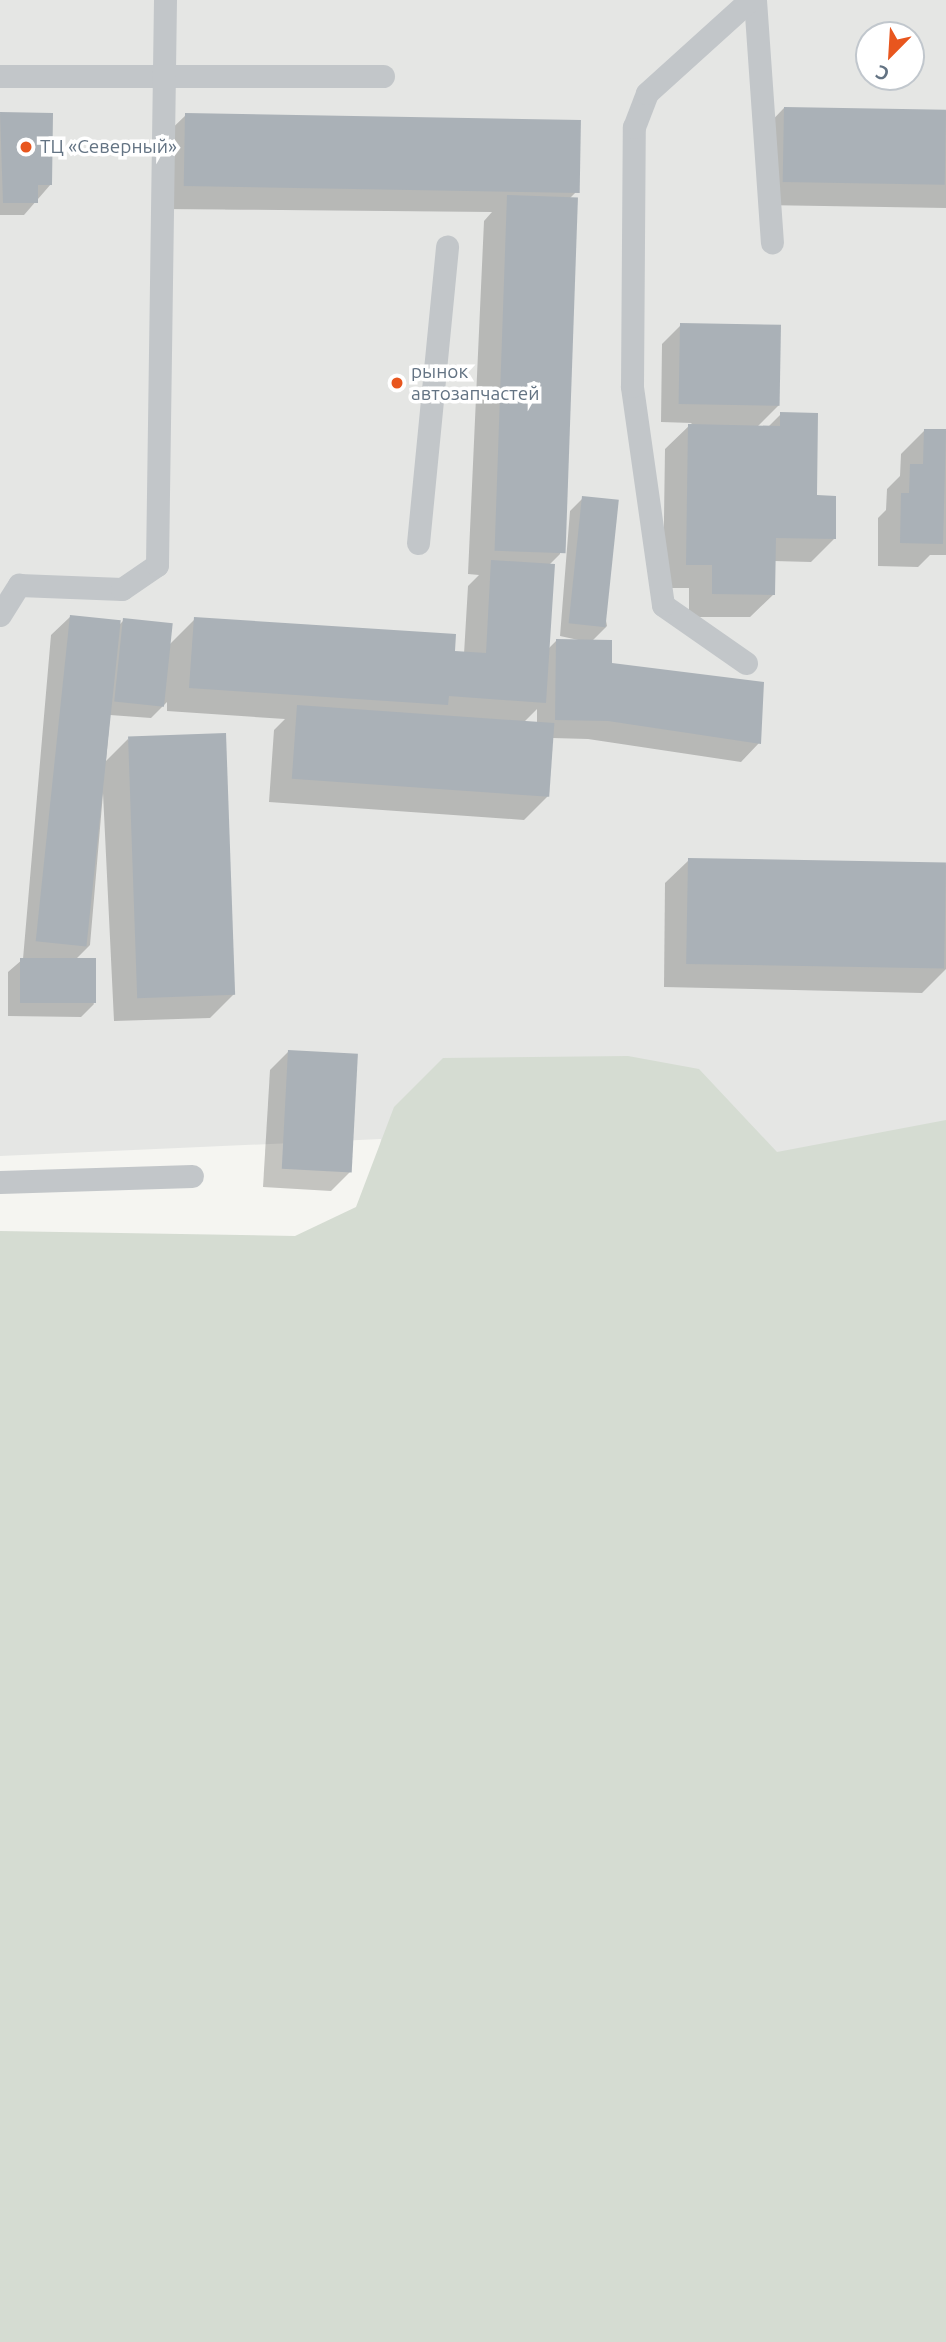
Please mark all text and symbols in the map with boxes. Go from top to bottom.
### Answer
north arrow [855,21,925,91]
text: С [872,61,892,86]
place label: ТЦ «Северный» [40,136,177,158]
marker: ТЦ «Северный» [18,139,34,155]
place label: рынок автозапчастей [411,361,539,405]
marker: рынок автозапчастей [389,375,405,391]

